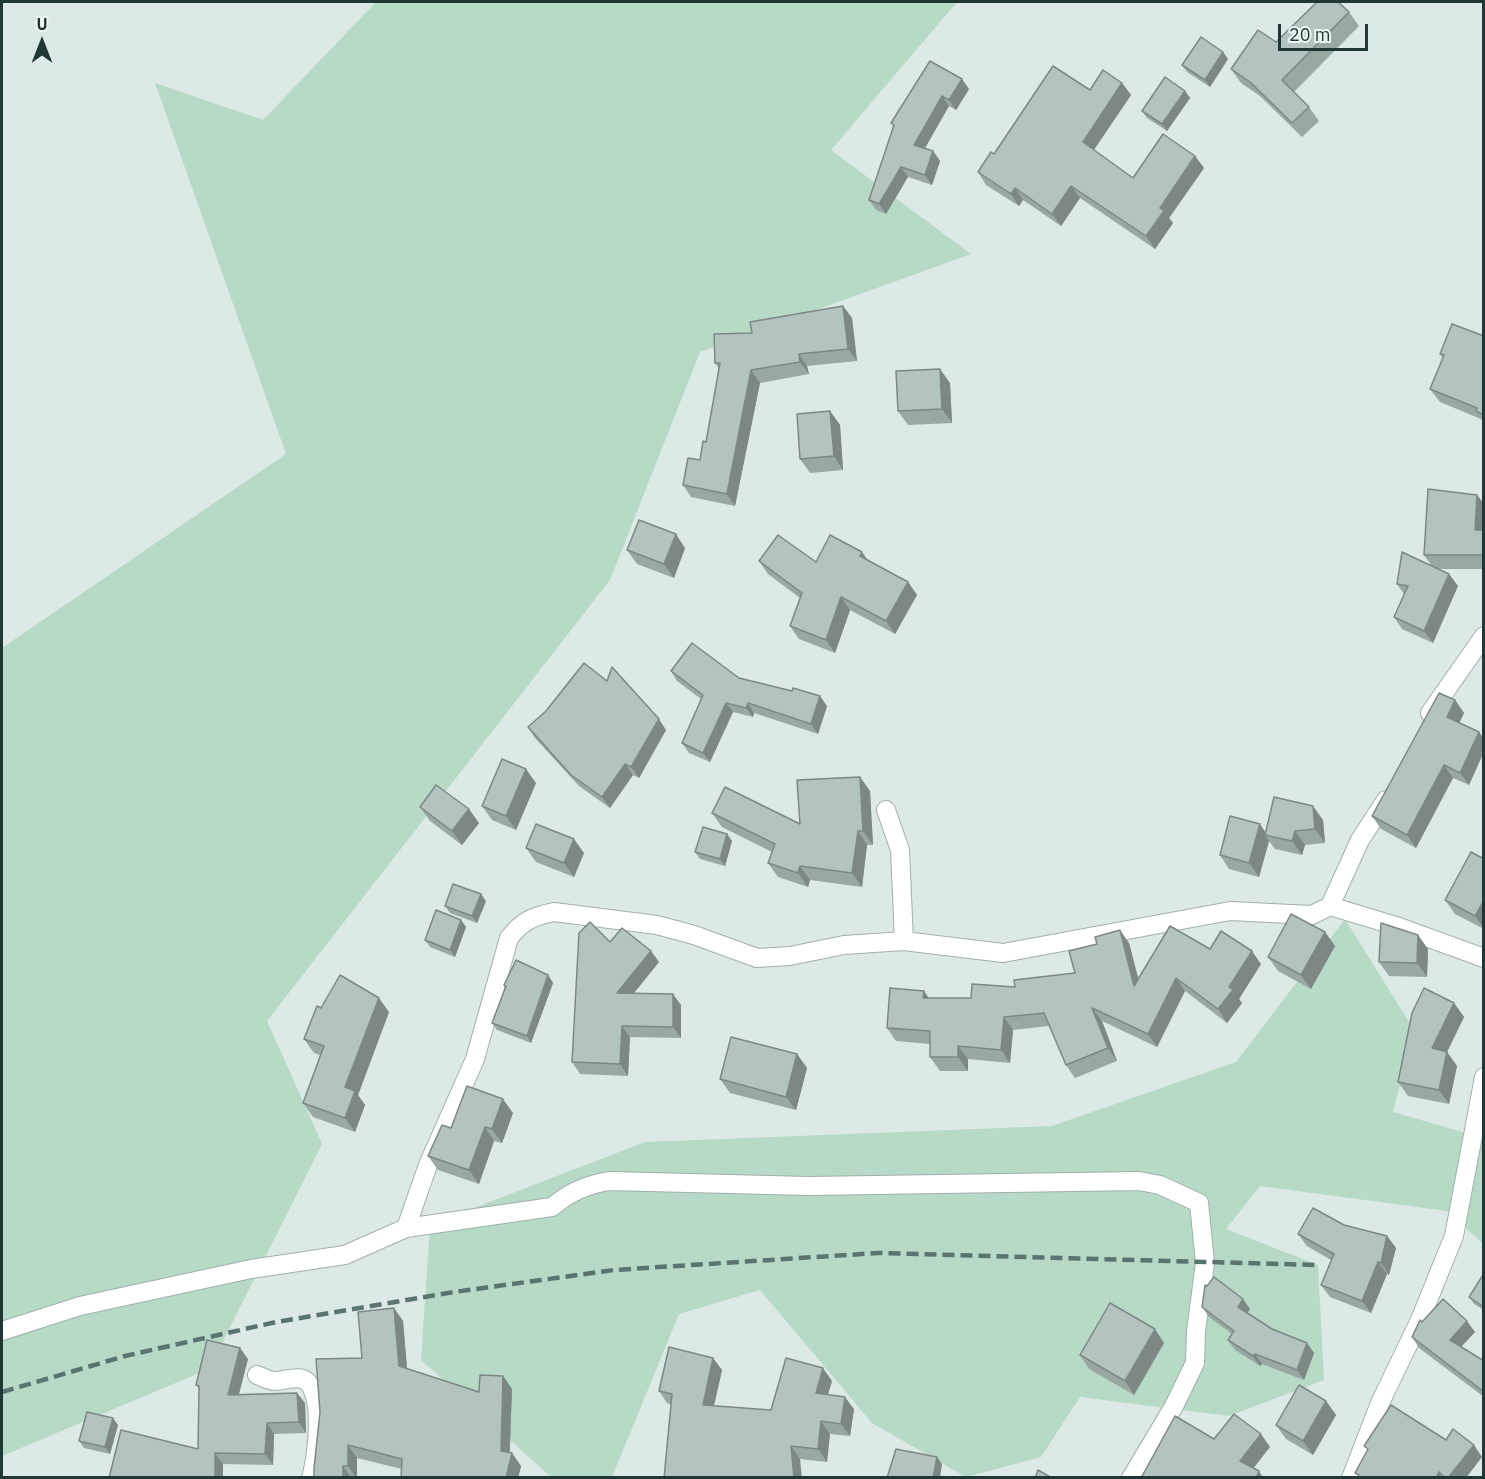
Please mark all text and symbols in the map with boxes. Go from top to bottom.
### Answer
north arrow [12,12,72,72]
scale bar [1281,12,1371,50]
text: U [36,14,48,34]
text: 20 m [1289,23,1331,46]

